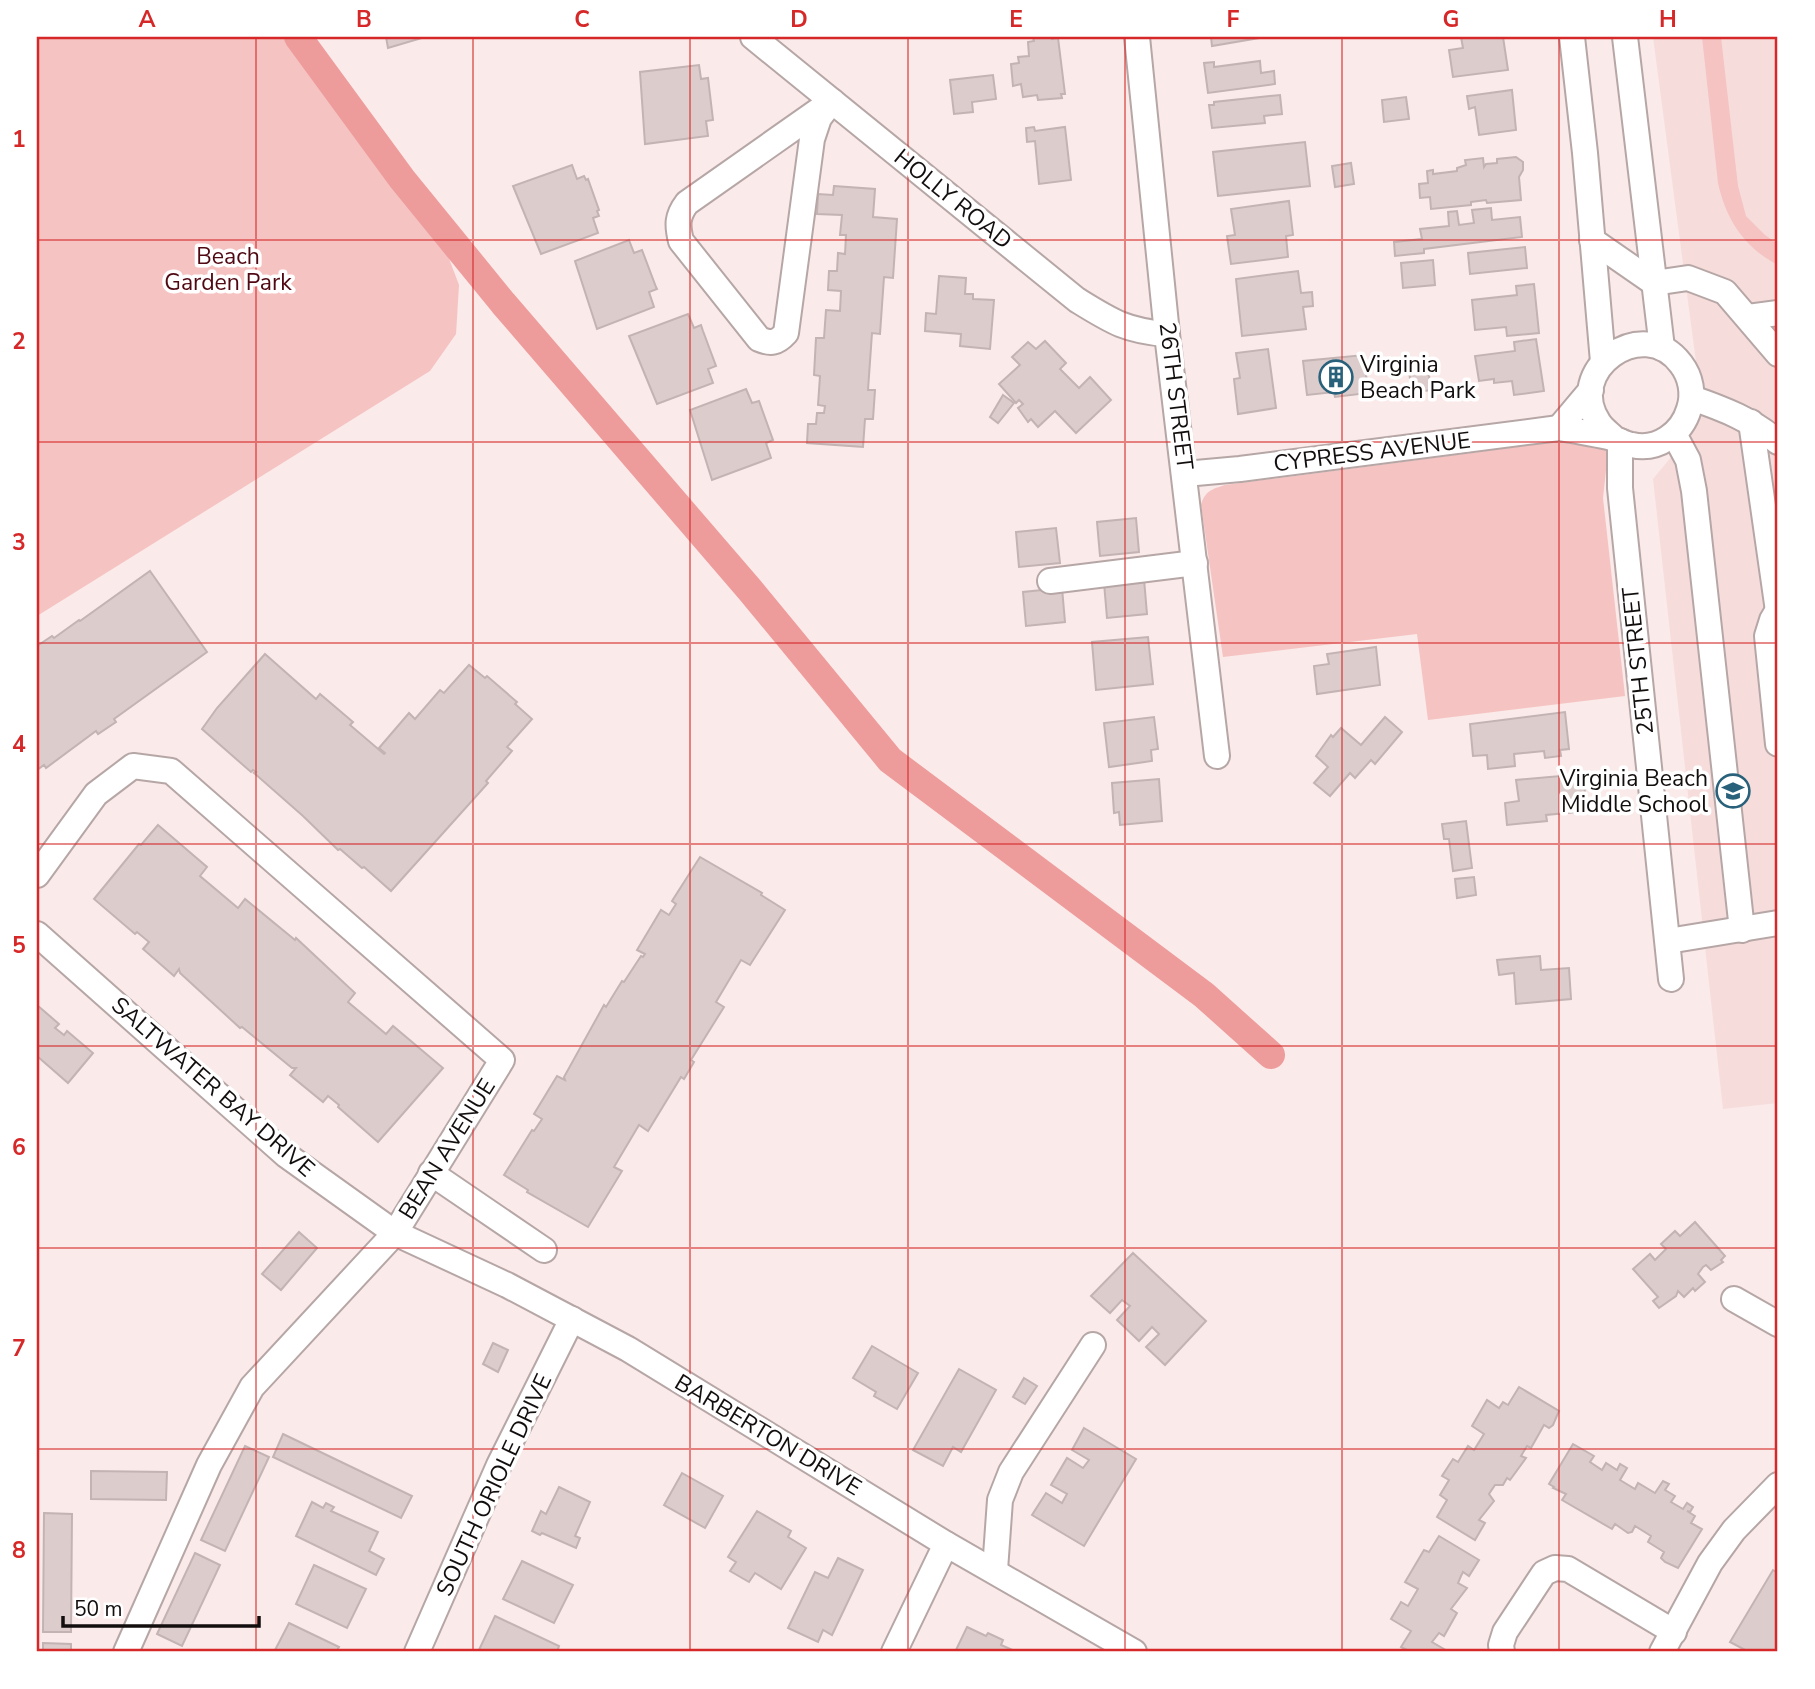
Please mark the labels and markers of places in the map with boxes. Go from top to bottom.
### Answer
place label: Virginia Beach Park [1359,349,1476,406]
building icon: Virginia Beach Park [1317,358,1355,396]
place label: Virginia Beach Middle School [1559,763,1708,820]
school or university icon: Virginia Beach Middle School [1714,772,1752,810]

